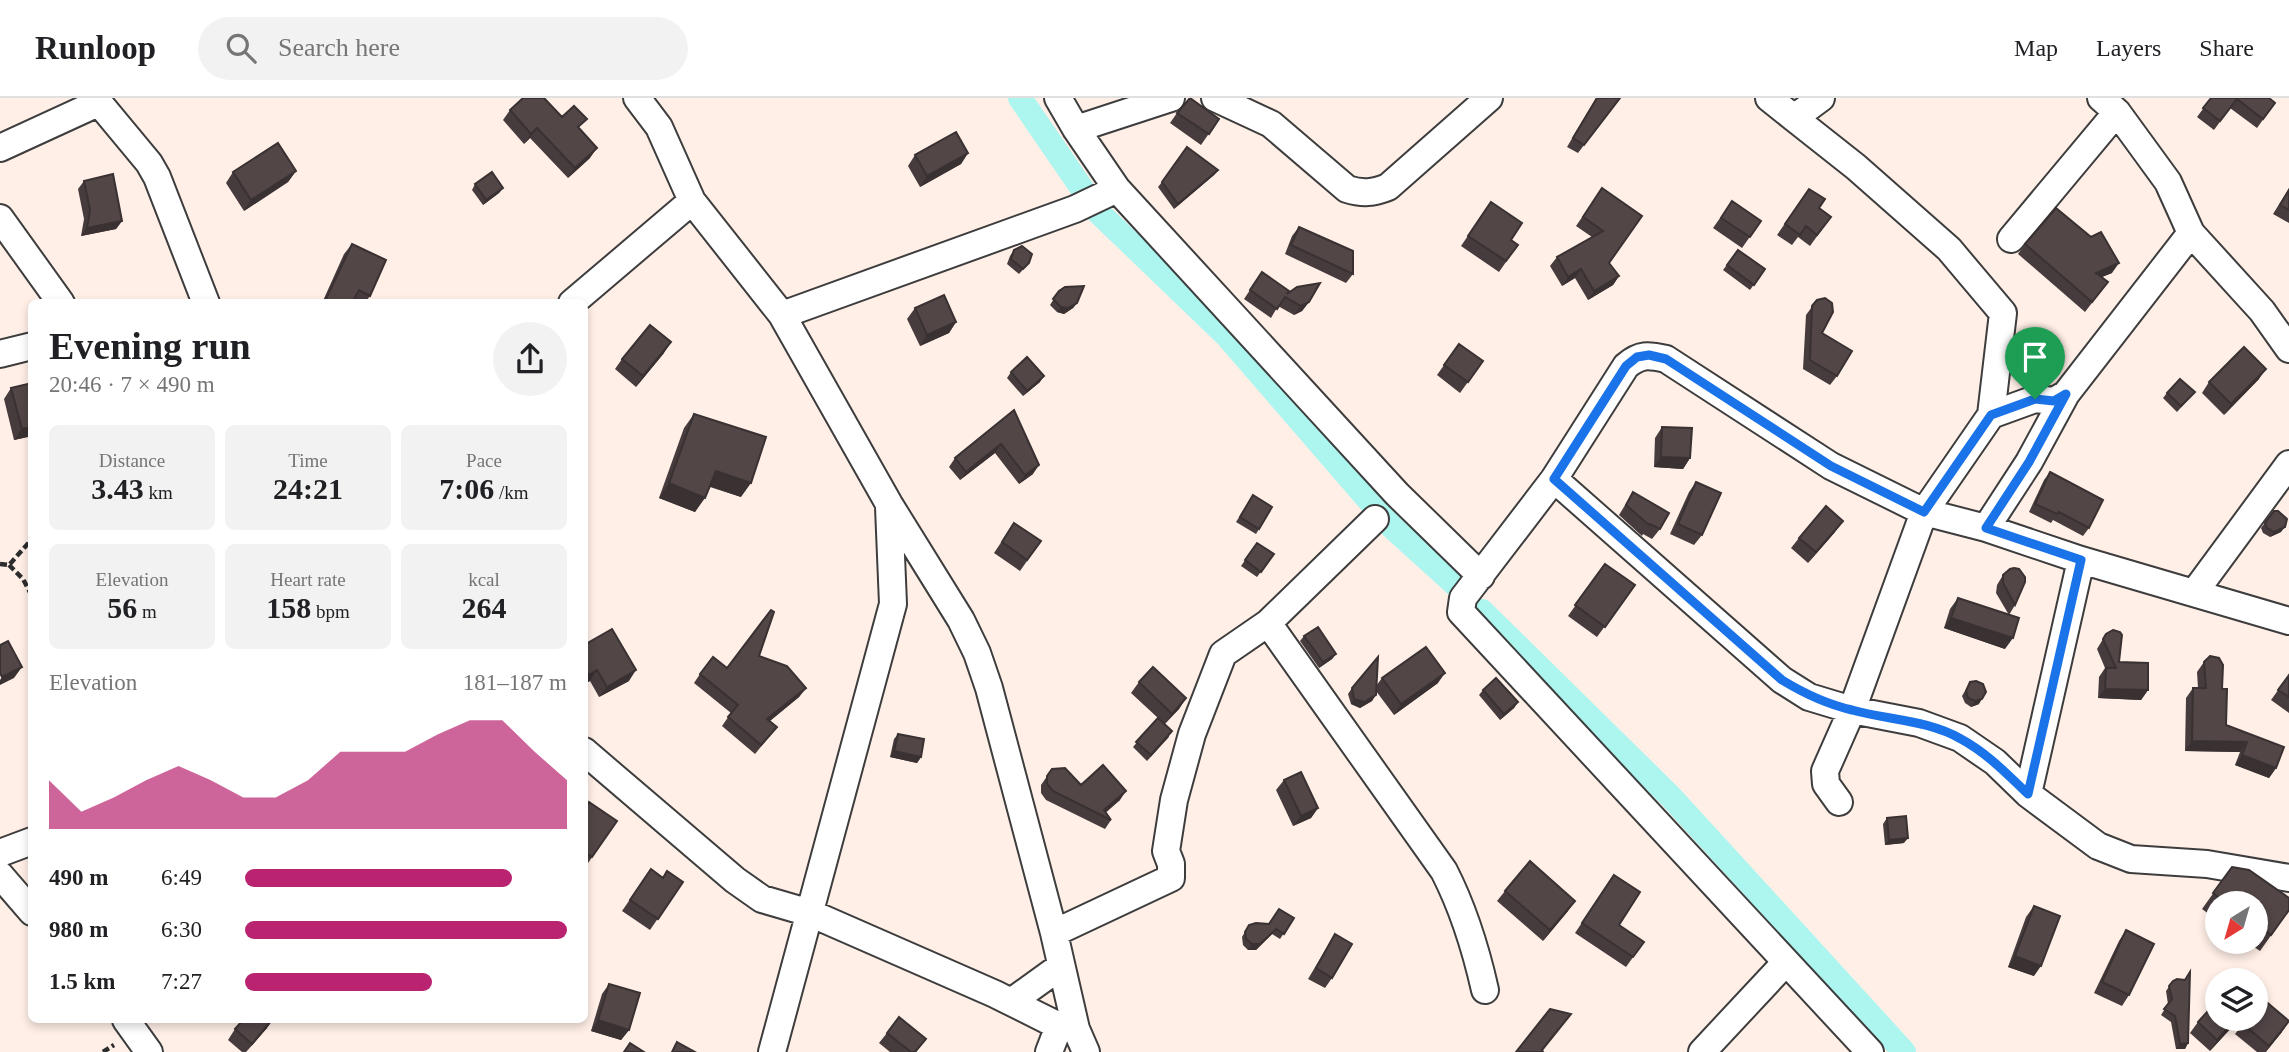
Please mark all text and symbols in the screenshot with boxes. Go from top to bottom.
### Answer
search box [198,17,688,80]
icon: search [222,29,260,67]
text: Runloop [35,30,156,66]
text: Search here [278,33,400,62]
text: Map [2014,35,2058,61]
text: Layers [2096,35,2161,61]
text: Share [2199,35,2254,61]
button: share [493,322,567,396]
text: Evening run [49,325,251,367]
pin [2005,327,2065,399]
icon: arrive [2016,338,2054,376]
text: 20:46 · 7 × 490 m [49,372,215,397]
text: Distance [99,450,165,471]
text: Time [288,450,328,471]
text: Pace [466,450,502,471]
text: 3.43 [91,472,144,505]
text: 24:21 [273,472,343,505]
text: 7:06 [439,472,494,505]
text: km [144,482,173,503]
text: /km [494,482,529,503]
text: Elevation [96,569,168,590]
text: Heart rate [270,569,346,590]
text: kcal [468,569,500,590]
text: 56 [107,591,137,624]
text: 158 [266,591,311,624]
text: 264 [462,591,507,624]
text: m [137,601,157,622]
text: bpm [311,601,350,622]
text: Elevation [49,670,137,695]
text: 181–187 m [463,670,567,695]
text: 490 m [49,865,108,890]
text: 6:49 [161,865,202,890]
north arrow [2205,891,2268,954]
map controls [2205,891,2268,1031]
text: 980 m [49,917,108,942]
text: 6:30 [161,917,202,942]
button: layers [2205,968,2268,1031]
text: 1.5 km [49,969,115,994]
text: 7:27 [161,969,202,994]

